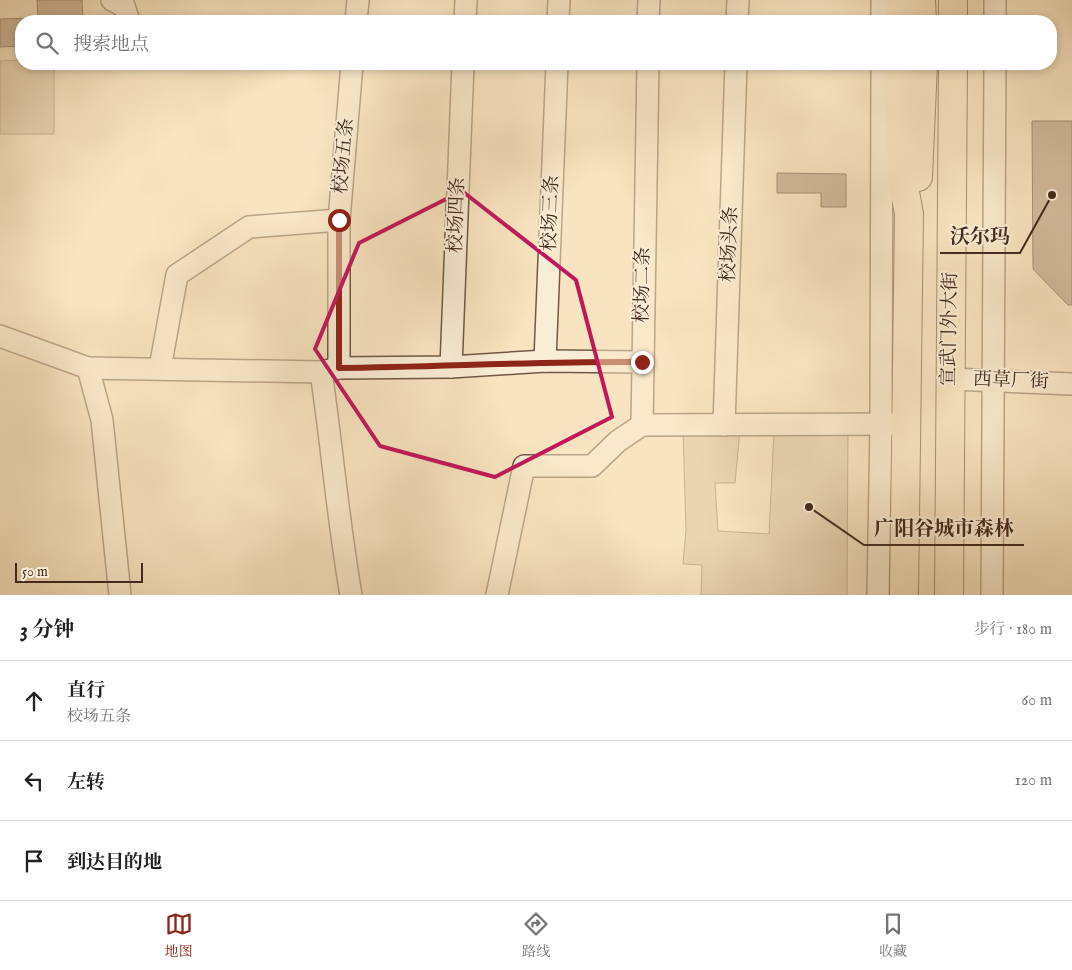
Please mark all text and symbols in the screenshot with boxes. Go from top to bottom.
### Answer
search box [15,15,1057,70]
icon: search [33,29,61,57]
text: 搜索地点 [73,33,149,57]
street label: 校场五条 [329,117,359,195]
street label: 校场三条 [538,175,564,251]
street label: 校场四条 [444,177,470,253]
street label: 校场头条 [717,206,743,282]
route start [328,209,351,232]
callout: 沃尔玛 [940,218,1020,253]
text: 沃尔玛 [950,225,1010,250]
street label: 校场二条 [630,247,656,323]
street label: 宣武门外大街 [937,272,963,386]
route end [631,351,654,374]
street label: 西草厂街 [973,368,1049,394]
callout: 广阳谷城市森林 [864,510,1024,545]
text: 广阳谷城市森林 [874,517,1014,542]
scale bar [15,560,142,583]
text: 50 m [22,563,48,581]
text: 3 分钟 [20,617,74,644]
text: 步行 · 180 m [974,620,1052,640]
text: 直行 [67,679,105,703]
icon: ahead [20,687,48,715]
text: 60 m [1022,691,1052,711]
text: 校场五条 [67,707,131,727]
icon: left [20,767,48,795]
text: 左转 [67,771,105,795]
text: 120 m [1015,771,1052,791]
icon: arrive [20,847,48,875]
text: 到达目的地 [67,851,162,875]
tab: 地图 [165,910,193,961]
tab: 路线 [522,910,550,961]
tab: 收藏 [879,910,907,961]

